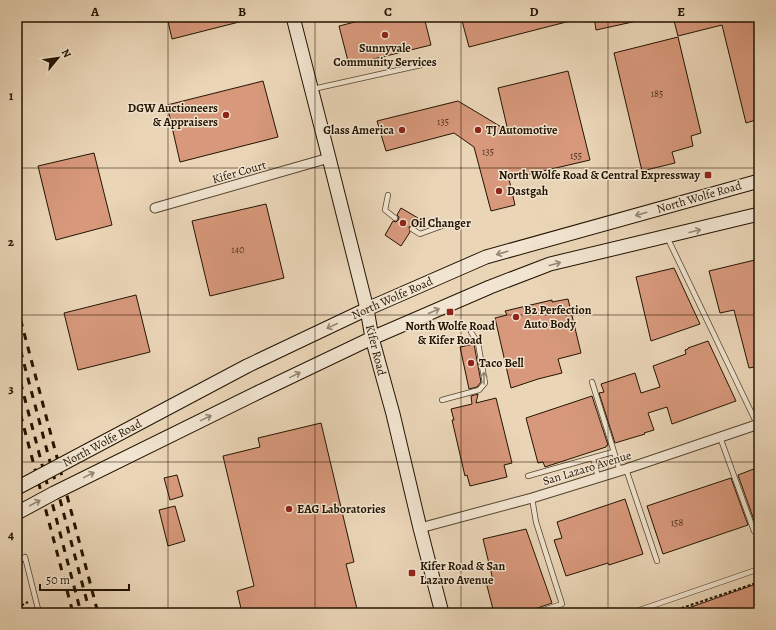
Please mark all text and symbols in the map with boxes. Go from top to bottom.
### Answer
text: A [90,3,100,20]
text: B [238,3,246,20]
text: C [384,3,392,20]
text: D [529,3,539,20]
text: E [677,3,685,20]
marker: Sunnyvale Community Services [380,30,390,40]
north arrow [38,38,78,78]
place label: Sunnyvale Community Services [333,40,437,70]
text: N [58,46,75,61]
text: 1 [9,87,14,104]
house number: 185 [651,87,663,100]
place label: DGW Auctioneers & Appraisers [128,100,218,130]
marker: DGW Auctioneers & Appraisers [221,110,231,120]
house number: 135 [437,115,449,128]
place label: Glass America [323,122,394,138]
place label: TJ Automotive [486,122,558,138]
marker: Glass America [397,125,407,135]
marker: TJ Automotive [473,125,483,135]
house number: 135 [482,145,494,158]
house number: 155 [570,149,582,162]
street label: Kifer Court [210,157,268,187]
place label: North Wolfe Road & Central Expressway [499,167,700,183]
marker: North Wolfe Road & Central Expressway [703,170,713,180]
street label: North Wolfe Road [655,177,744,217]
place label: Dastgah [507,183,549,199]
marker: Dastgah [494,186,504,196]
one-way arrow [634,211,647,218]
place label: Oil Changer [411,215,471,231]
marker: Oil Changer [398,218,408,228]
one-way arrow [688,226,701,234]
text: 2 [8,233,15,250]
house number: 140 [231,243,245,256]
one-way arrow [496,250,509,257]
one-way arrow [548,259,561,267]
street label: North Wolfe Road [349,273,436,323]
place label: B2 Perfection Auto Body [523,302,592,332]
one-way arrow [427,307,439,315]
marker: North Wolfe Road & Kifer Road [445,307,455,317]
marker: B2 Perfection Auto Body [511,312,521,322]
place label: North Wolfe Road & Kifer Road [405,318,495,348]
one-way arrow [326,323,338,330]
street label: Kifer Road [362,323,390,378]
place label: Taco Bell [479,355,525,371]
marker: Taco Bell [466,358,476,368]
one-way arrow [288,371,300,378]
one-way arrow [480,372,488,385]
text: 3 [8,380,14,397]
one-way arrow [199,414,211,421]
street label: North Wolfe Road [60,415,145,471]
street label: San Lazaro Avenue [541,447,633,489]
one-way arrow [83,471,95,479]
one-way arrow [29,498,41,506]
place label: EAG Laboratories [297,501,386,517]
marker: EAG Laboratories [284,504,294,514]
house number: 158 [671,516,683,529]
text: 4 [8,526,14,543]
place label: Kifer Road & San Lazaro Avenue [420,558,506,588]
scale bar [40,566,129,592]
marker: Kifer Road & San Lazaro Avenue [407,568,417,578]
text: 50 m [46,572,70,588]

